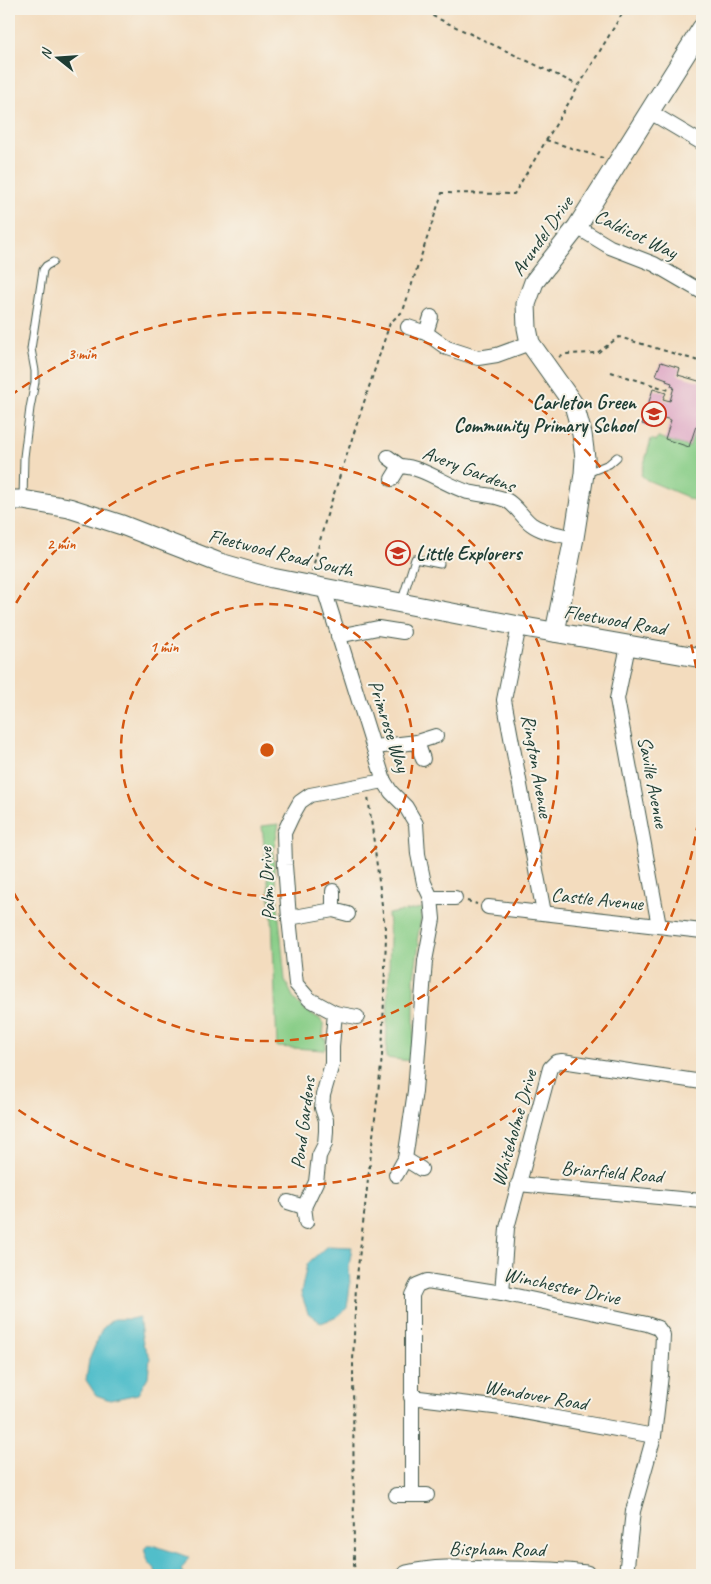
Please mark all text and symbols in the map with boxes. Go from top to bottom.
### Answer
north arrow [32,32,82,82]
text: N [37,45,56,61]
street label: Arundel Drive [505,190,579,281]
street label: Caldicot Way [590,203,683,265]
text: 3 min [68,345,97,364]
place label: Carleton Green Community Primary School [454,390,639,439]
school or university icon: Carleton Green Community Primary School [641,401,667,427]
street label: Avery Gardens [419,440,521,499]
street label: Fleetwood Road South [206,523,358,583]
text: 2 min [47,535,76,554]
school or university icon: Little Explorers [385,540,411,566]
place label: Little Explorers [416,541,523,566]
street label: Fleetwood Road [562,599,671,642]
text: 1 min [150,638,179,657]
street label: Primrose Way [362,677,416,776]
street label: Rington Avenue [516,713,559,821]
street label: Saville Avenue [632,734,674,831]
centre of rings [258,741,276,759]
street label: Palm Drive [253,845,281,921]
street label: Castle Avenue [550,882,646,916]
street label: Whiteholme Drive [485,1066,543,1189]
street label: Pond Gardens [285,1073,321,1171]
street label: Briarfield Road [560,1155,667,1189]
street label: Winchester Drive [502,1261,624,1311]
street label: Wendover Road [483,1374,592,1417]
street label: Bispham Road [449,1536,548,1562]

